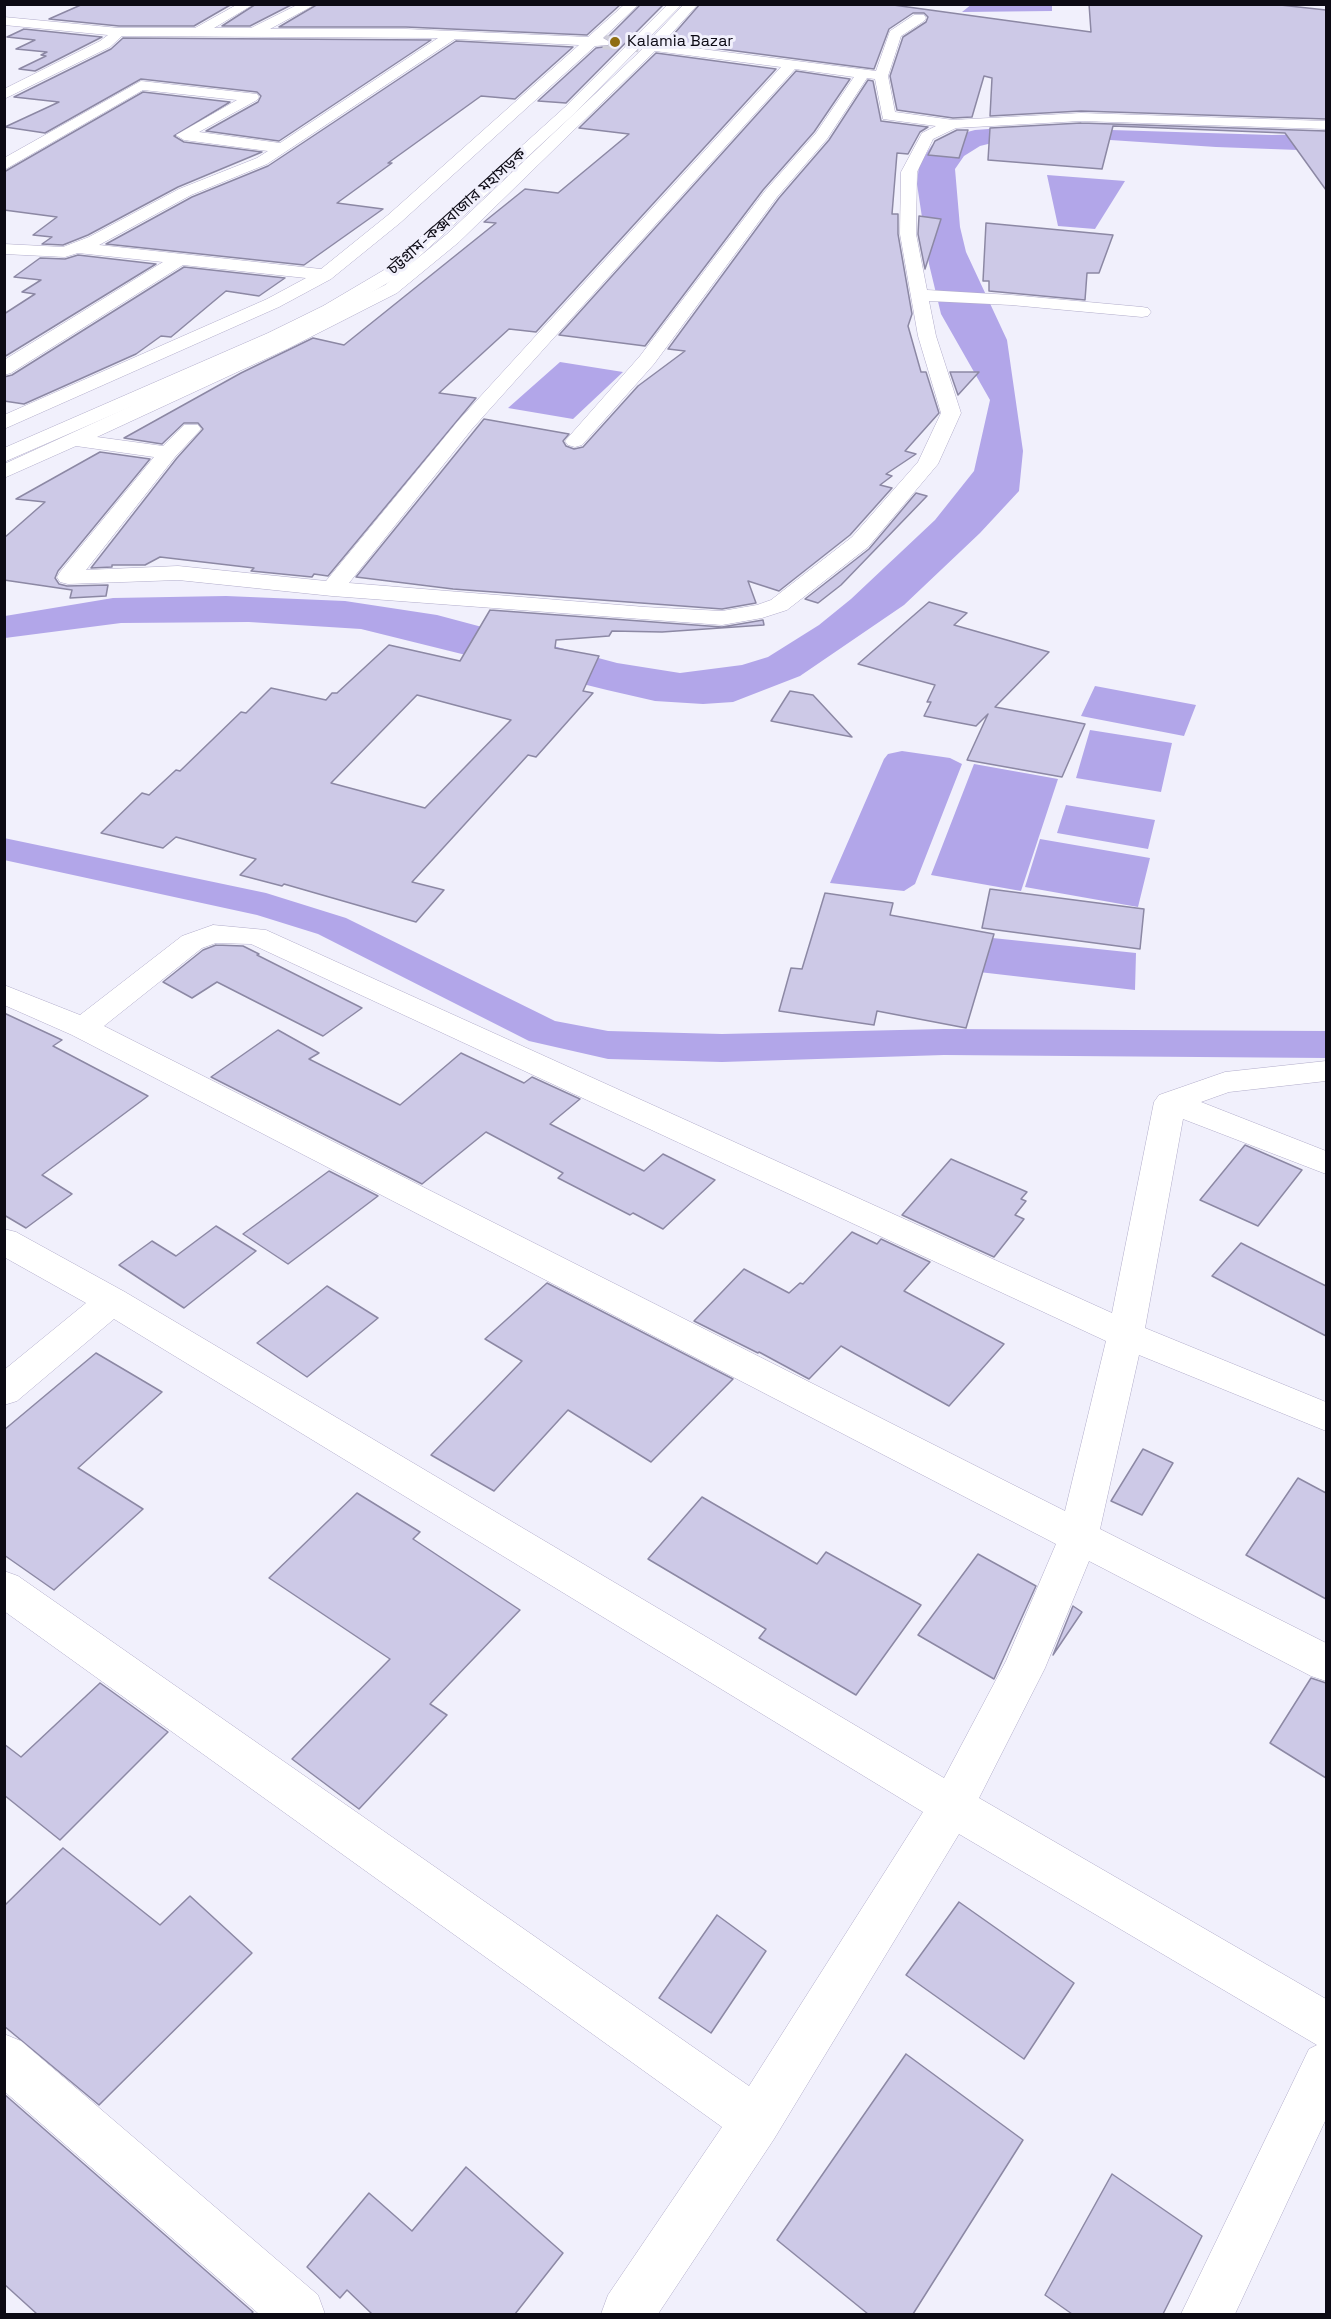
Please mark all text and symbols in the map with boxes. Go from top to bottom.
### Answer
place label: Kalamia Bazar [627,32,733,52]
marker: Kalamia Bazar [608,35,622,49]
street label: চট্টগ্রাম-কক্সবাজার মহাসড়ক [384,145,530,279]

